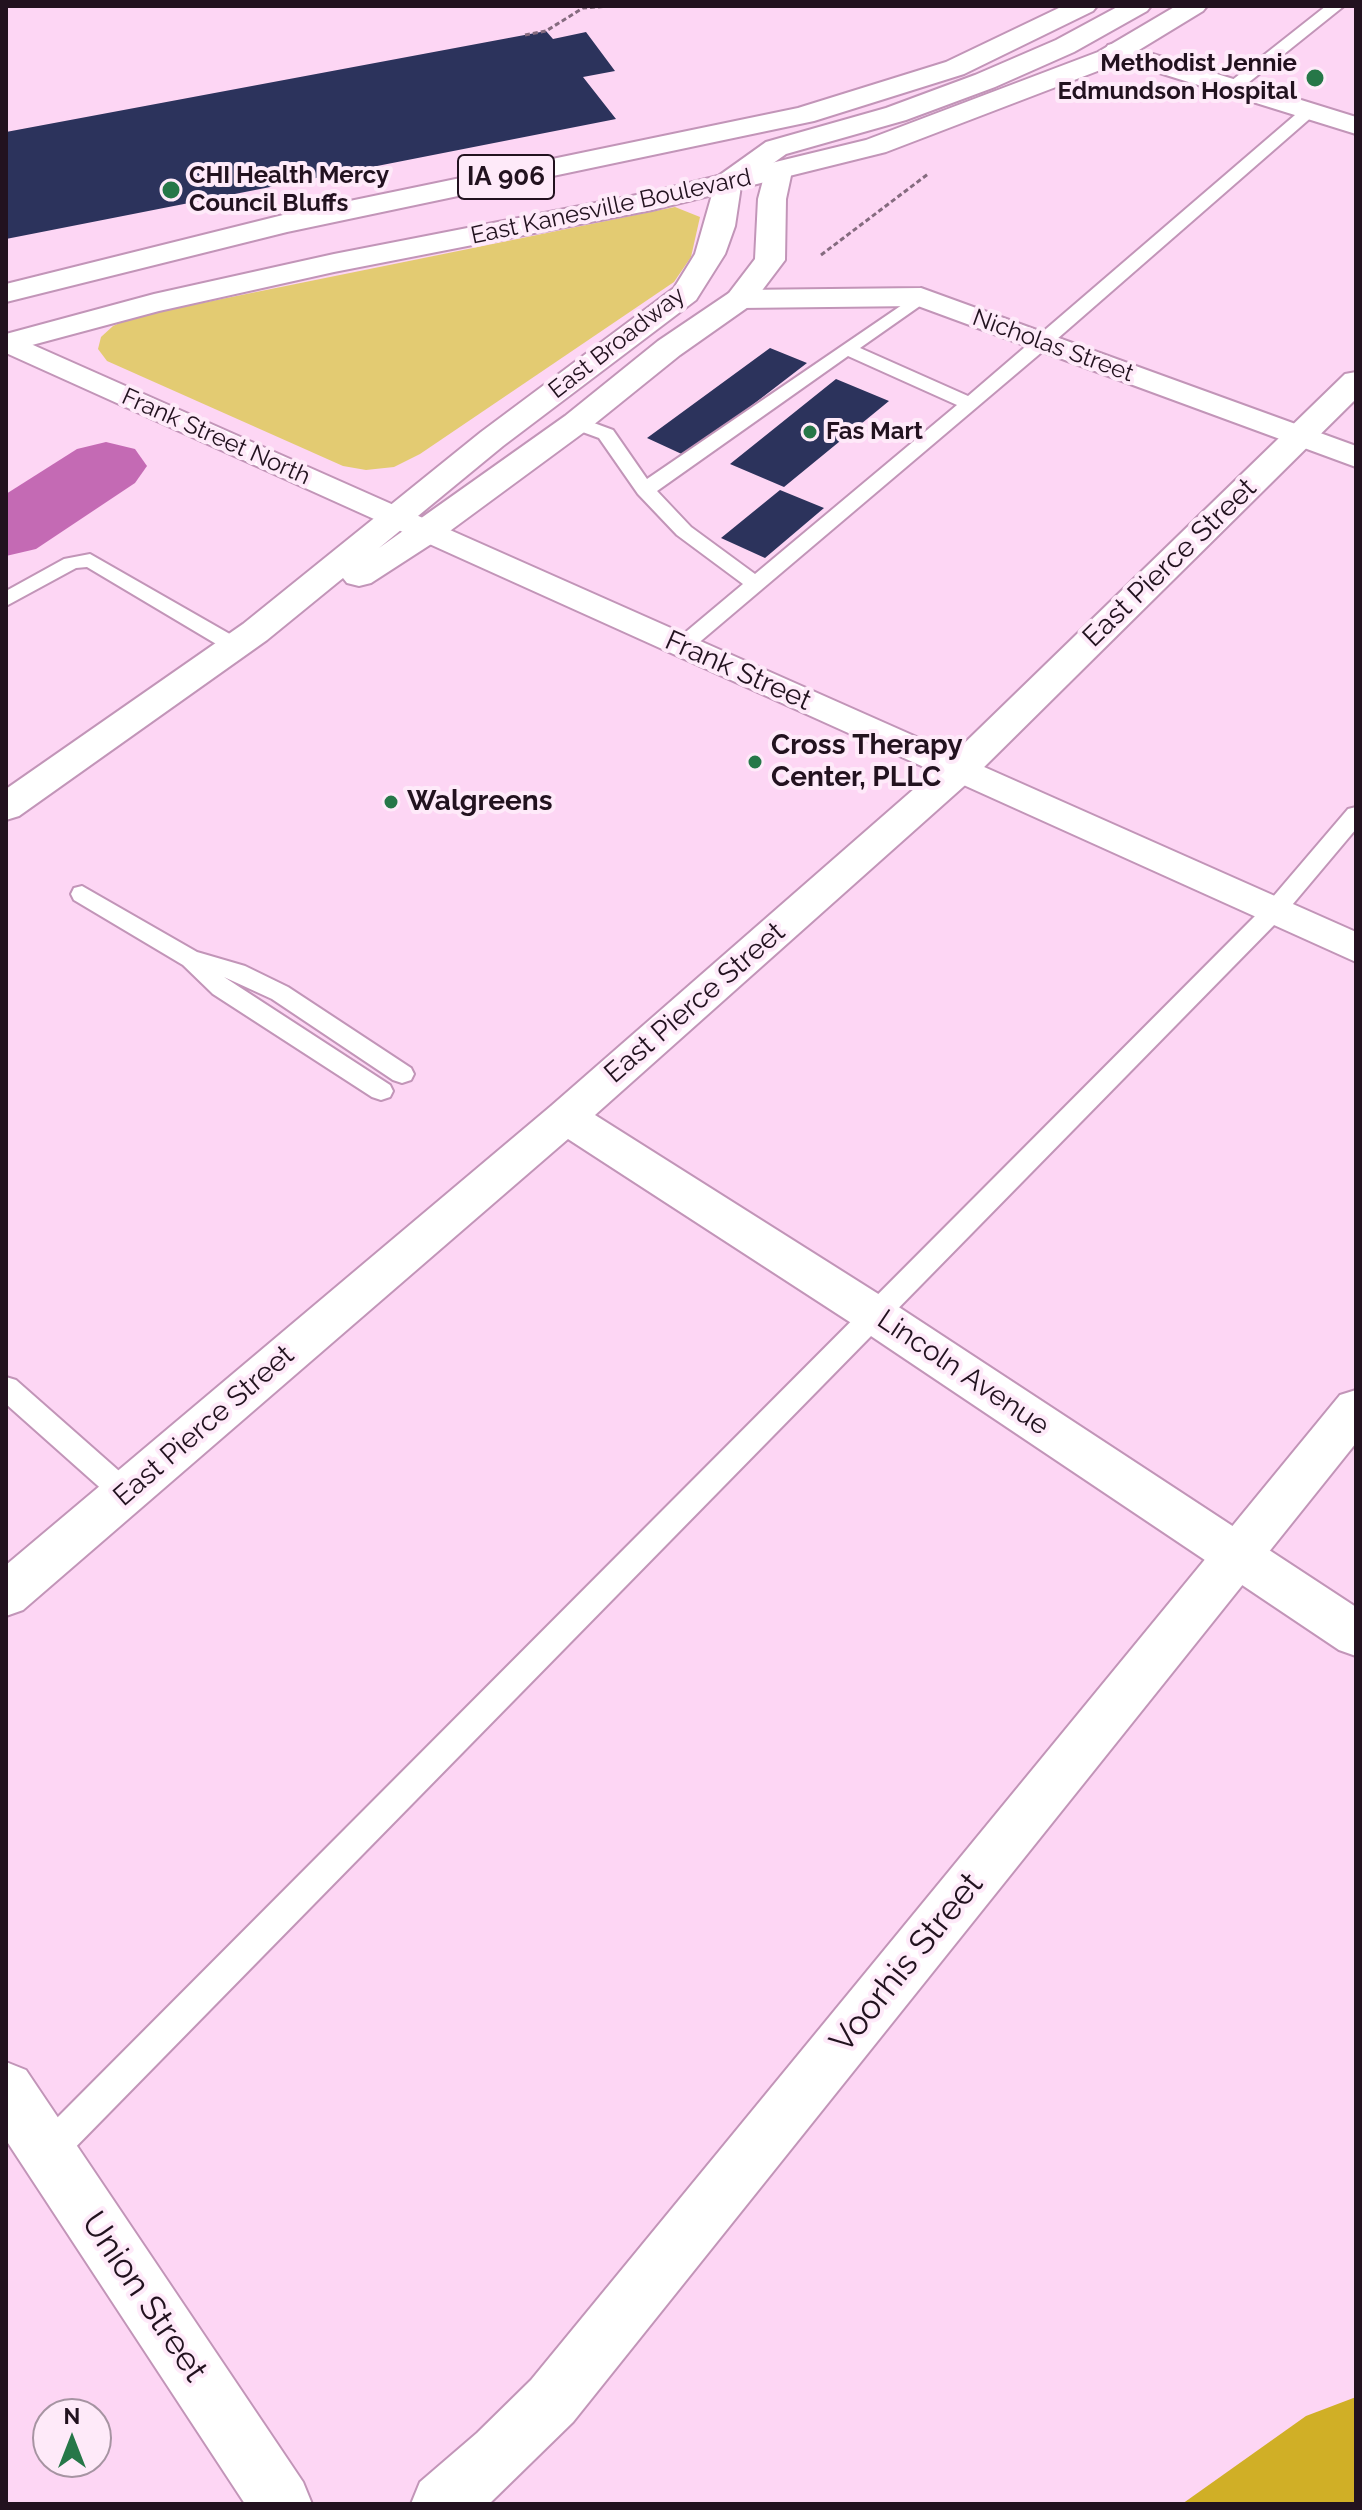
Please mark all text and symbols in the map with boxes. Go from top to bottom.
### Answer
place label: Methodist Jennie Edmundson Hospital [1058,50,1297,106]
marker: Methodist Jennie Edmundson Hospital [1304,67,1326,89]
road number: IA 906 [458,155,554,199]
place label: CHI Health Mercy Council Bluffs [189,162,389,218]
street label: East Kanesville Boulevard [468,163,754,251]
marker: CHI Health Mercy Council Bluffs [160,179,182,201]
street label: East Broadway [543,281,691,405]
street label: Nicholas Street [969,304,1137,388]
street label: Frank Street North [117,383,315,491]
place label: Fas Mart [826,418,923,446]
marker: Fas Mart [801,423,819,441]
street label: East Pierce Street [1076,472,1264,654]
street label: Frank Street [660,624,816,718]
place label: Cross Therapy Center, PLLC [771,729,963,795]
marker: Cross Therapy Center, PLLC [746,753,764,771]
place label: Walgreens [407,785,552,819]
marker: Walgreens [382,793,400,811]
street label: East Pierce Street [598,916,792,1090]
street label: Lincoln Avenue [871,1303,1055,1443]
street label: East Pierce Street [107,1339,301,1513]
street label: Voorhis Street [822,1865,992,2061]
street label: Union Street [72,2204,216,2390]
north arrow [32,2398,112,2478]
text: N [64,2403,80,2429]

